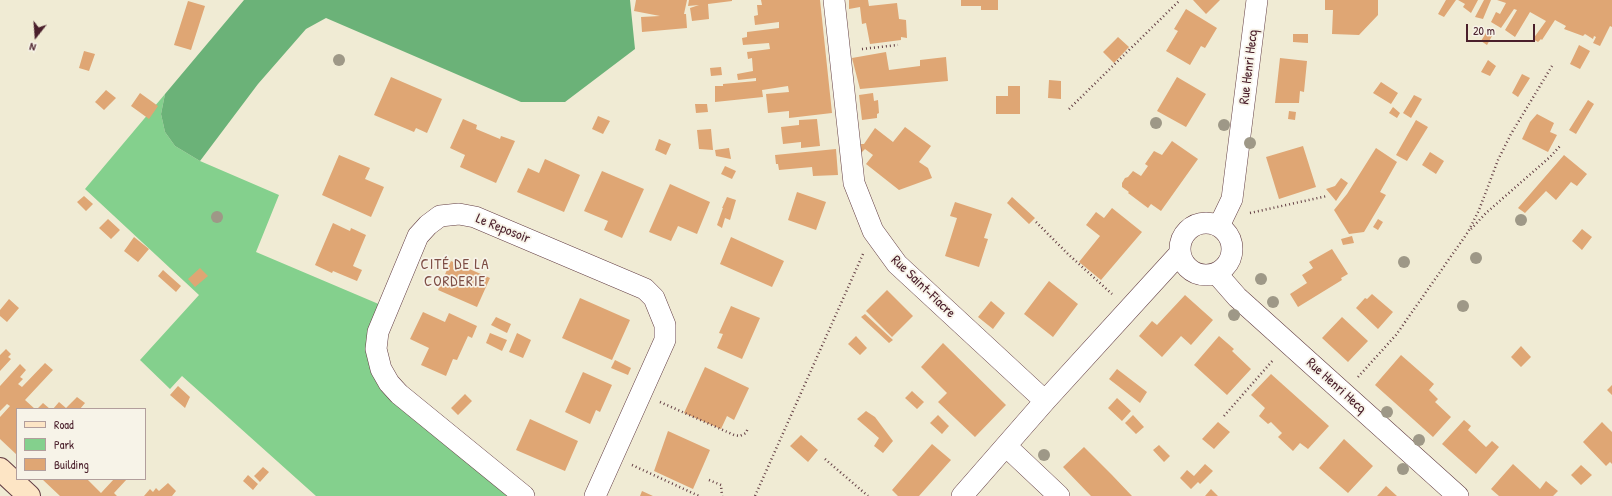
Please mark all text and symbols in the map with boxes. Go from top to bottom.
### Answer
north arrow [16,16,56,56]
scale bar [1468,16,1537,42]
text: 20 m [1473,22,1495,39]
street label: Rue Henri Hecq [1236,29,1262,105]
text: N [28,40,37,55]
street label: Le Reposoir [473,211,533,247]
street label: Rue Saint-Fiacre [887,252,959,322]
district label: CITÉ DE LA CORDERIE [421,256,489,291]
street label: Rue Henri Hecq [1303,355,1369,417]
legend [16,408,146,480]
text: Road [54,416,74,433]
text: Park [54,436,74,453]
text: Building [54,456,89,473]

